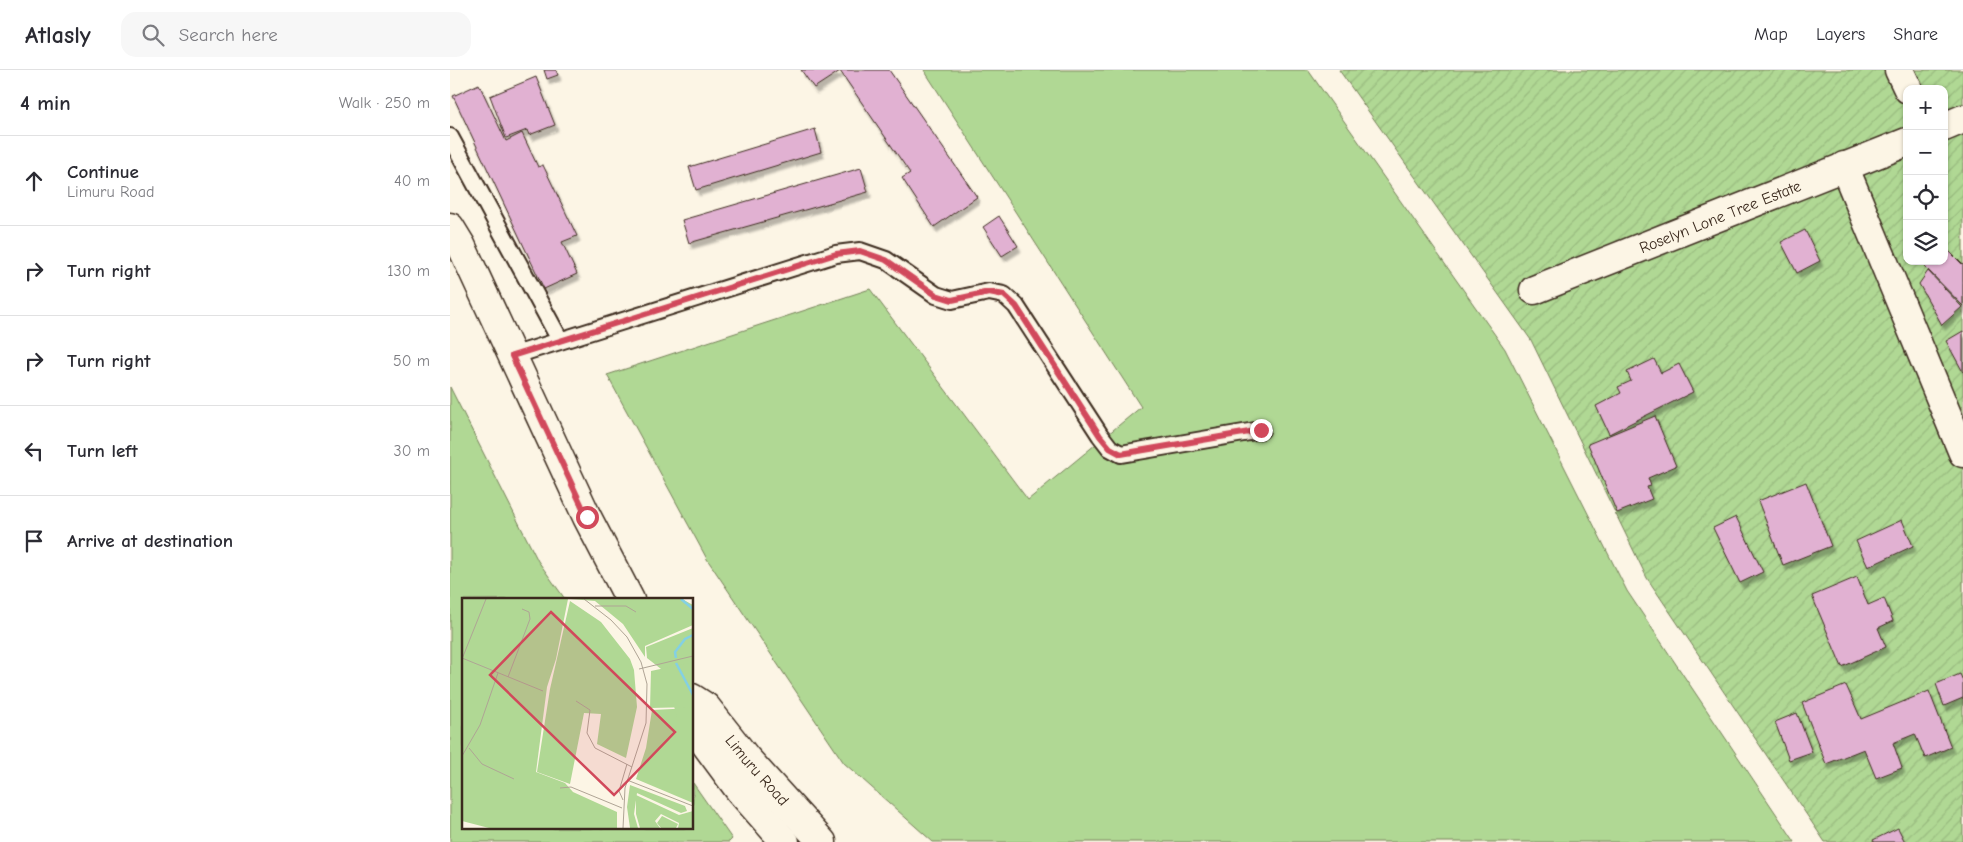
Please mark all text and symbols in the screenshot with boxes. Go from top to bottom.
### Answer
search box [121,12,471,57]
text: Atlasly [25,21,91,49]
icon: search [139,21,167,49]
text: Search here [179,24,278,46]
text: Map [1754,24,1788,45]
text: Layers [1816,24,1865,45]
text: Share [1893,24,1938,45]
map controls [1903,85,1948,265]
button: + [1903,85,1948,130]
text: 4 min [20,91,71,115]
text: Walk · 250 m [339,94,430,112]
button: − [1903,130,1948,175]
text: Continue [67,161,139,183]
icon: ahead [20,167,48,195]
text: 40 m [394,172,430,190]
button: locate [1903,175,1948,220]
street label: Roselyn Lone Tree Estate [1637,177,1804,257]
text: Limuru Road [67,183,154,201]
button: layers [1903,220,1948,265]
icon: right [20,257,48,285]
text: Turn right [67,260,151,282]
text: 130 m [387,262,430,280]
icon: right [20,347,48,375]
text: Turn right [67,350,151,372]
text: 50 m [393,352,430,370]
route end [1250,419,1273,442]
icon: left [20,437,48,465]
text: Turn left [67,440,138,462]
text: 30 m [394,442,430,460]
route start [576,506,599,529]
icon: arrive [20,527,48,555]
text: Arrive at destination [67,530,233,552]
inset map [462,598,694,830]
street label: Limuru Road [721,732,792,809]

